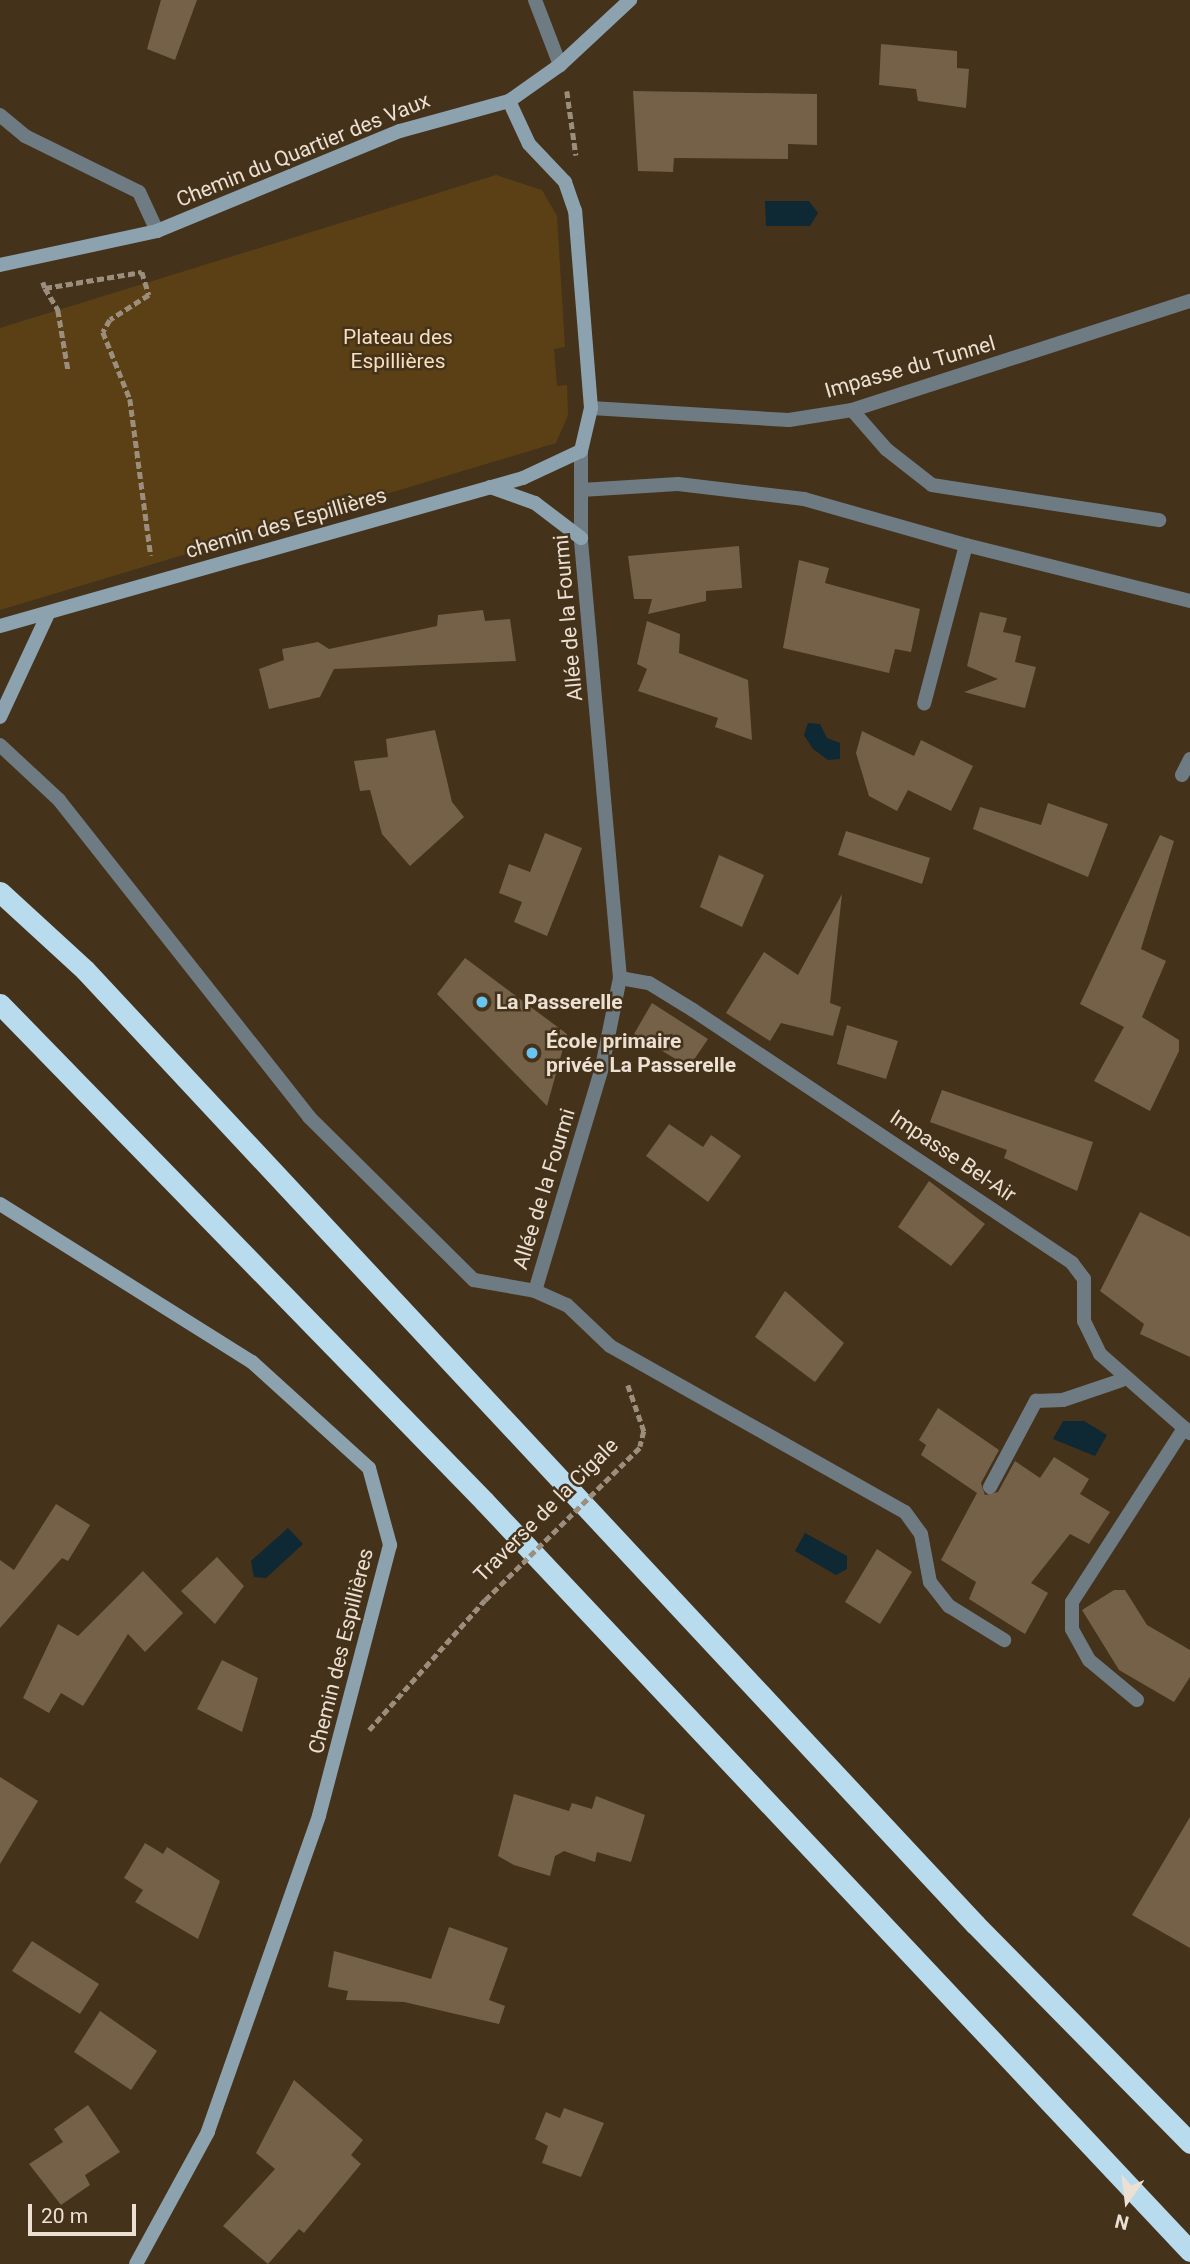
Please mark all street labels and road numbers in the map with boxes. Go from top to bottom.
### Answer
street label: Chemin du Quartier des Vaux [173,88,433,212]
street label: Impasse du Tunnel [822,331,998,403]
street label: chemin des Espillières [183,482,389,564]
street label: Allée de la Fourmi [548,534,588,702]
street label: Impasse Bel-Air [885,1105,1021,1207]
street label: Allée de la Fourmi [508,1106,580,1272]
street label: Traverse de la Cigale [469,1433,623,1587]
street label: Chemin des Espillières [303,1546,379,1756]

